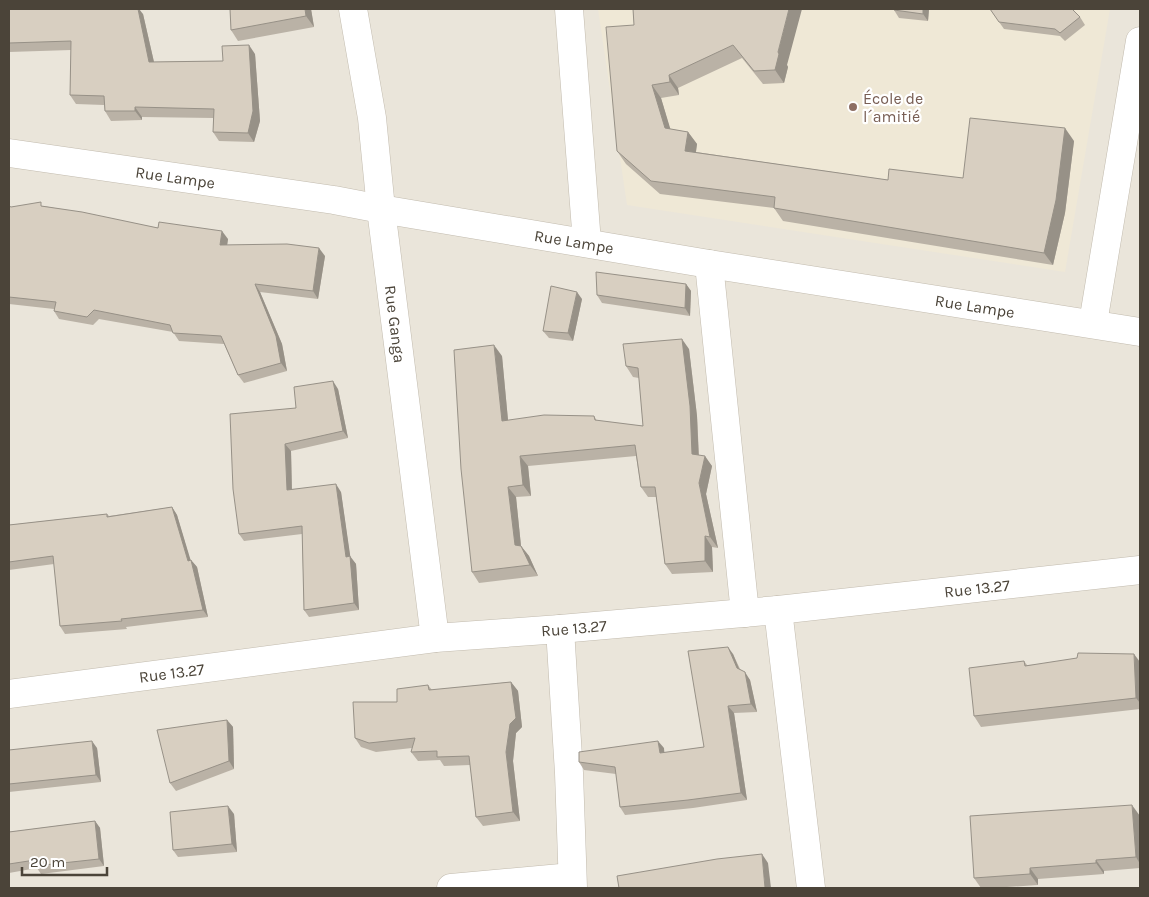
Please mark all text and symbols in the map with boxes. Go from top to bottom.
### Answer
place label: École de l´amitié [863,89,923,126]
marker: École de l´amitié [847,101,859,113]
street label: Rue Lampe [134,162,216,192]
street label: Rue Lampe [533,225,615,257]
street label: Rue Ganga [381,284,410,364]
street label: Rue Lampe [934,290,1016,322]
street label: Rue 13.27 [943,575,1011,601]
street label: Rue 13.27 [540,615,608,640]
street label: Rue 13.27 [138,659,206,686]
scale bar [22,844,108,876]
text: 20 m [30,853,65,871]

